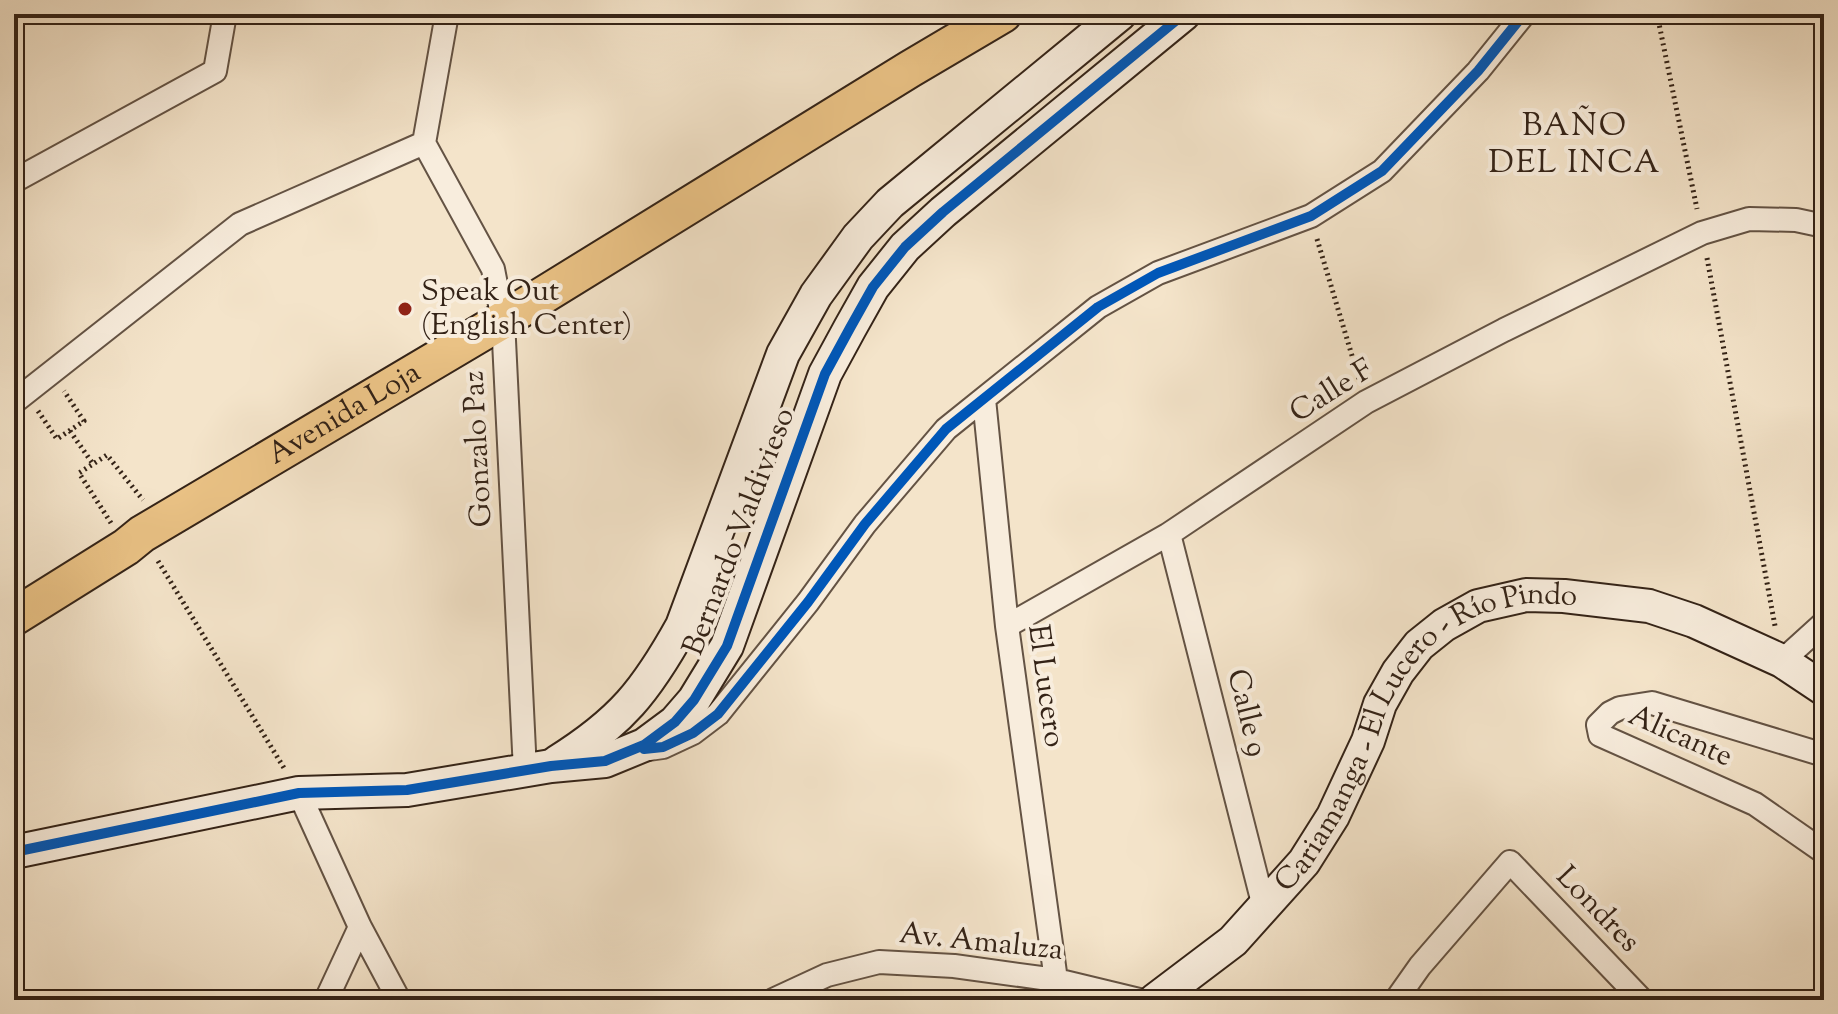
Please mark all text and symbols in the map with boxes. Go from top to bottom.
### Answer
district label: BAÑO DEL INCA [1488,104,1662,187]
place label: Speak Out (English Center) [421,271,632,348]
marker: Speak Out (English Center) [396,300,414,318]
street label: Calle F [1282,349,1382,434]
street label: Avenida Loja [260,352,429,476]
street label: Gonzalo Paz [453,370,505,528]
street label: Bernardo Valdivieso [673,402,807,662]
street label: Cariamanga - El Lucero - Río Pindo [1265,574,1580,902]
street label: El Lucero [1015,622,1075,750]
street label: Calle 9 [1214,665,1278,761]
street label: Alicante [1621,695,1739,779]
street label: Londres [1545,857,1649,963]
street label: Av. Amaluza [897,913,1065,973]

